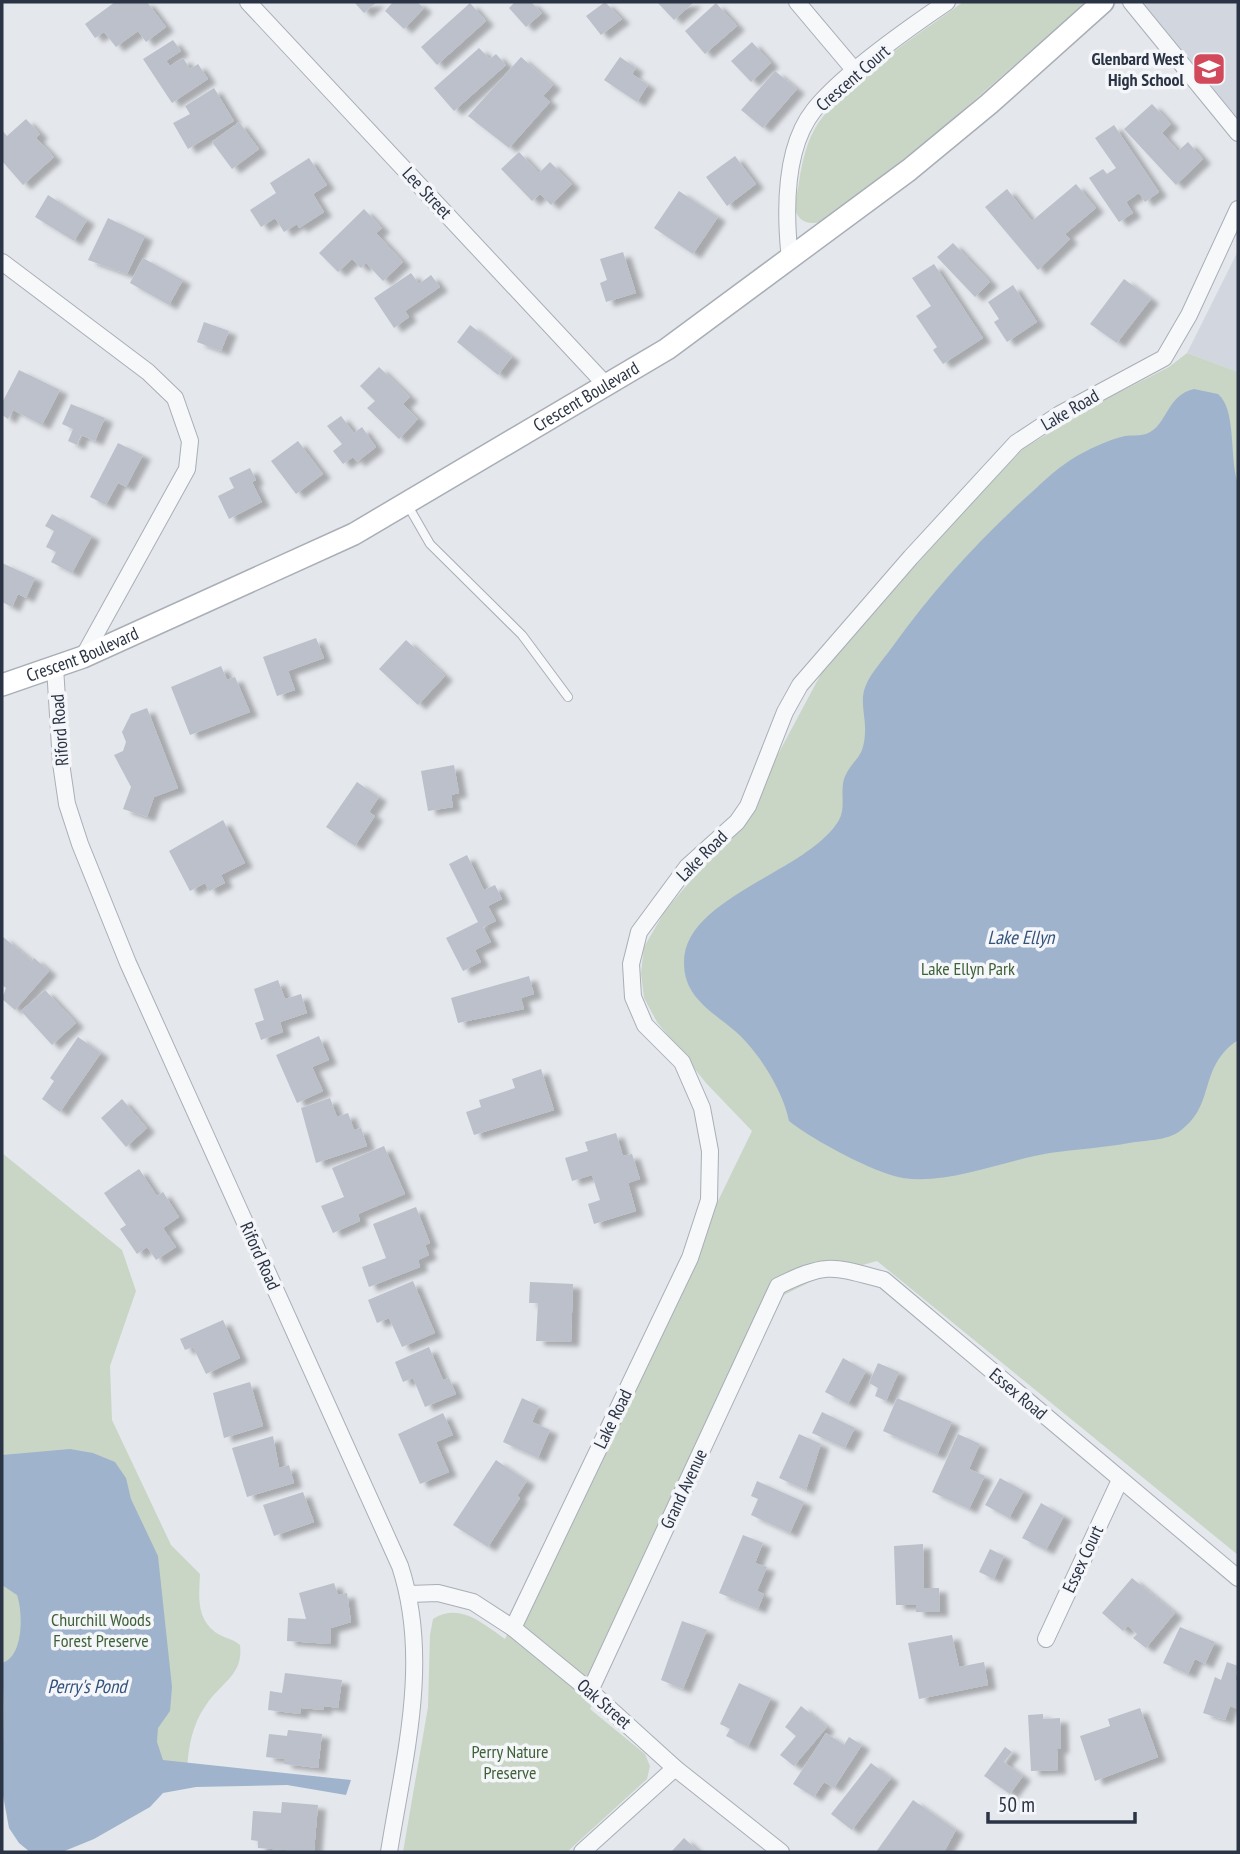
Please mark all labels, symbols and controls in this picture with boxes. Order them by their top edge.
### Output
street label: Crescent Court [811,39,894,116]
place label: Glenbard West High School [1091,47,1185,91]
school or university icon: Glenbard West High School [1190,50,1228,88]
street label: Lee Street [398,162,457,223]
street label: Crescent Boulevard [529,356,643,437]
street label: Lake Road [1037,384,1103,435]
street label: Crescent Boulevard [23,621,142,687]
street label: Riford Road [46,693,73,767]
street label: Lake Road [671,825,732,886]
water label: Lake Ellyn [988,925,1056,949]
park label: Lake Ellyn Park [921,957,1015,980]
street label: Riford Road [235,1218,286,1293]
street label: Essex Road [985,1363,1052,1424]
street label: Lake Road [588,1385,637,1452]
street label: Grand Avenue [655,1445,712,1532]
street label: Essex Court [1057,1522,1108,1596]
park label: Churchill Woods Forest Preserve [51,1608,151,1652]
water label: Perry's Pond [47,1674,129,1698]
street label: Oak Street [572,1674,636,1734]
park label: Perry Nature Preserve [472,1740,548,1784]
scale bar [988,1780,1135,1824]
text: 50 m [998,1791,1035,1818]

